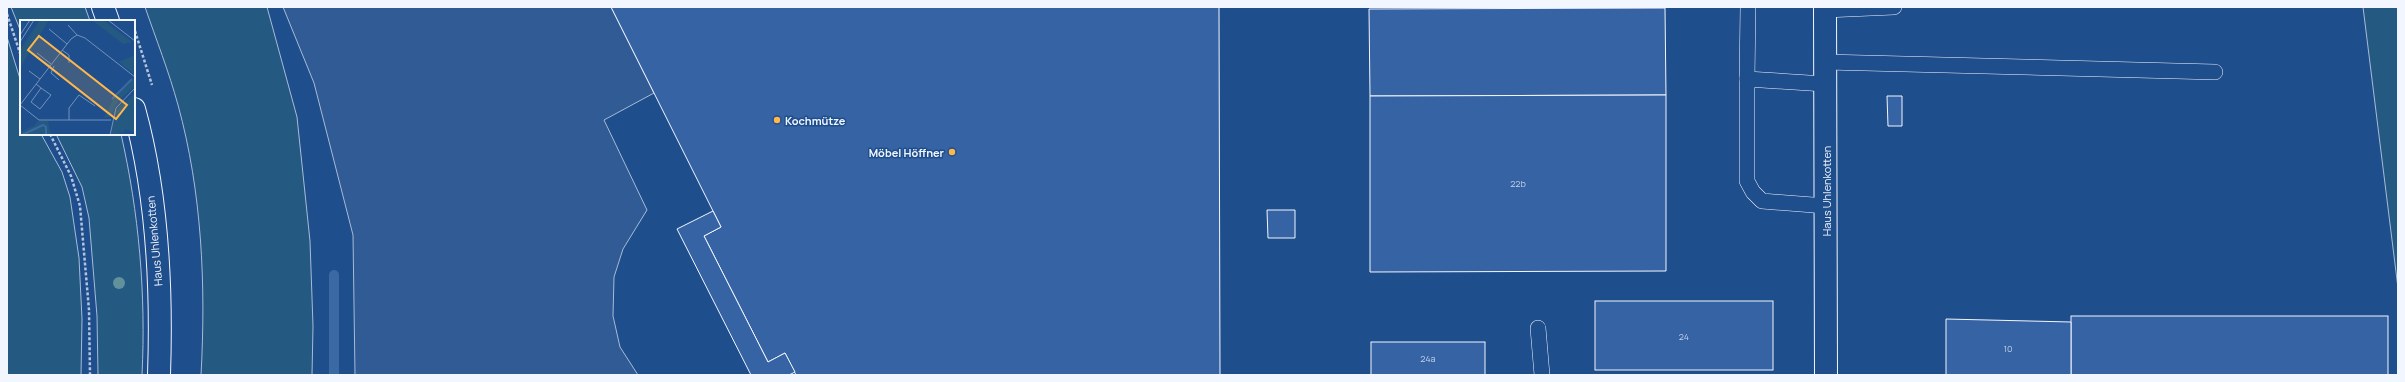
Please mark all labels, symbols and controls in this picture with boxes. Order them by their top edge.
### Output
inset map [20,20,135,135]
place label: Kochmütze [785,113,846,128]
marker: Kochmütze [772,115,782,125]
place label: Möbel Höffner [869,145,945,160]
street label: Haus Uhlenkotten [1819,146,1834,236]
marker: Möbel Höffner [947,147,957,157]
house number: 22b [1510,177,1526,190]
street label: Haus Uhlenkotten [143,195,165,287]
house number: 24 [1679,330,1689,343]
house number: 10 [2004,342,2013,355]
house number: 24a [1420,352,1436,365]

